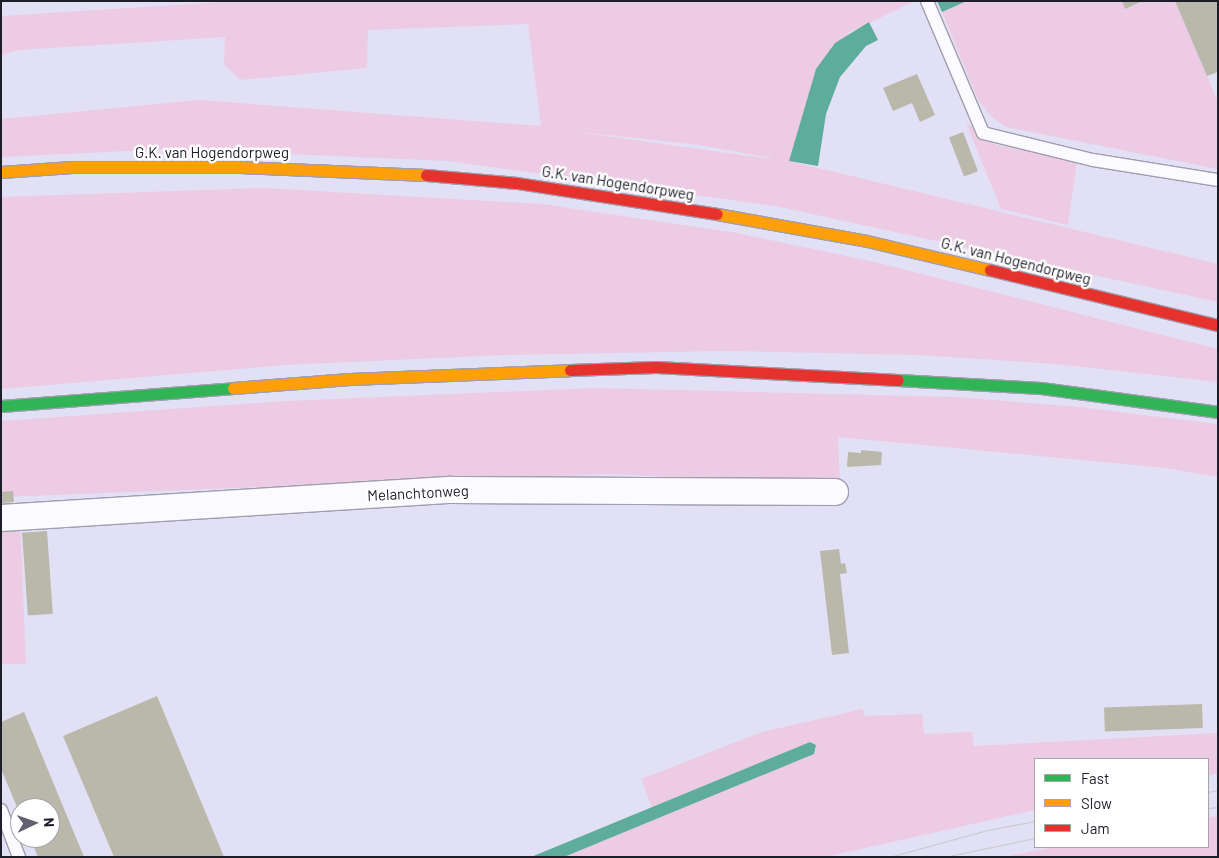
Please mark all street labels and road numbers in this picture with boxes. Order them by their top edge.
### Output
street label: G.K. van Hogendorpweg [135,144,289,162]
street label: G.K. van Hogendorpweg [541,162,695,204]
street label: G.K. van Hogendorpweg [939,234,1093,288]
street label: Melanchtonweg [367,481,469,505]

